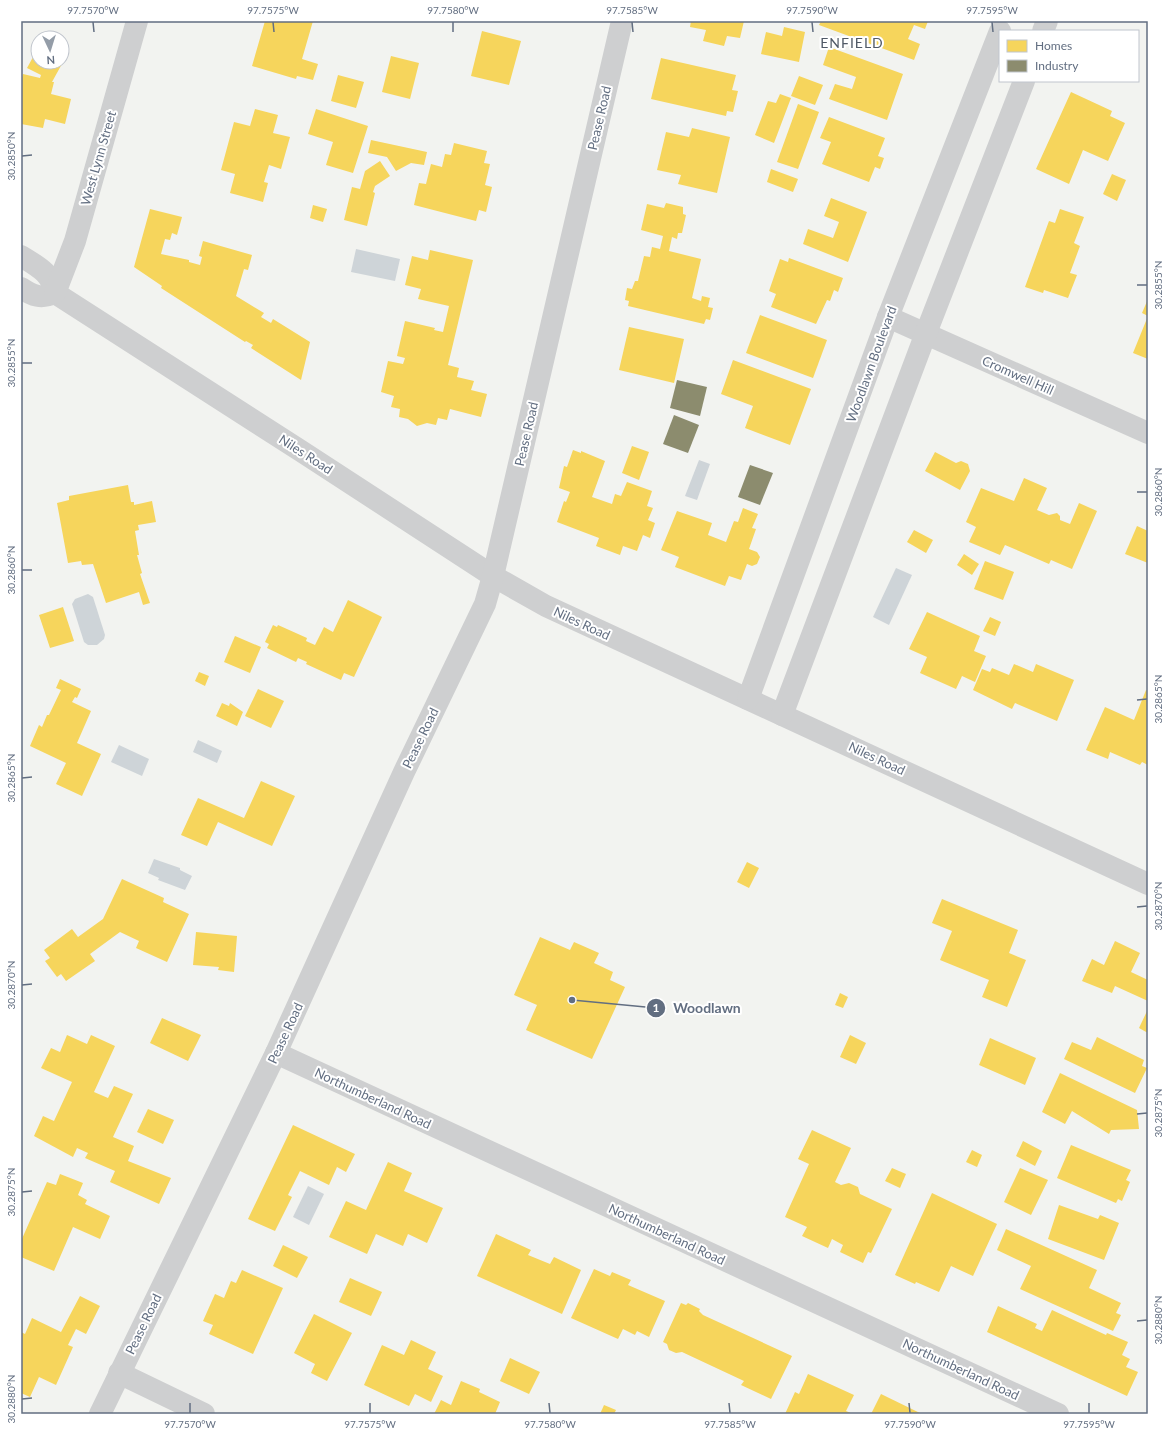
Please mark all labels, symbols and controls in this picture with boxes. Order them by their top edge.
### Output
text: 97.7570°W [67,4,119,16]
text: 97.7575°W [247,4,299,16]
text: 97.7580°W [427,4,479,16]
text: 97.7585°W [606,4,658,16]
text: 97.7590°W [786,4,838,16]
text: 97.7595°W [966,4,1018,16]
north arrow [30,30,70,70]
legend [999,30,1139,82]
district label: ENFIELD [820,34,884,51]
text: Homes [1035,38,1072,53]
text: N [46,54,55,67]
text: Industry [1035,58,1079,73]
street label: Pease Road [584,84,614,152]
street label: West Lynn Street [77,109,119,207]
text: 30.2850°N [5,132,17,180]
text: 30.2855°N [1152,261,1164,309]
street label: Woodlawn Boulevard [843,304,899,424]
text: 30.2855°N [5,339,17,387]
street label: Cromwell Hill [980,352,1056,398]
street label: Pease Road [511,400,541,468]
street label: Niles Road [276,431,336,477]
text: 30.2860°N [1152,468,1164,516]
text: 30.2860°N [5,546,17,594]
street label: Niles Road [551,603,613,643]
text: 30.2865°N [1152,675,1164,723]
street label: Pease Road [398,705,442,771]
street label: Niles Road [846,738,908,778]
text: 30.2865°N [5,754,17,802]
text: 30.2870°N [1152,882,1164,930]
text: 30.2870°N [5,961,17,1009]
callout: Woodlawn [646,995,749,1021]
text: Woodlawn [673,999,741,1016]
street label: Pease Road [264,1000,306,1066]
text: 1 [653,1000,660,1015]
street label: Northumberland Road [312,1064,434,1132]
text: 30.2875°N [1152,1089,1164,1137]
text: 30.2875°N [5,1168,17,1216]
street label: Northumberland Road [606,1200,728,1268]
street label: Pease Road [121,1291,165,1357]
text: 30.2880°N [1152,1296,1164,1344]
street label: Northumberland Road [900,1335,1022,1403]
text: 30.2880°N [5,1375,17,1423]
text: 97.7570°W [164,1418,216,1430]
text: 97.7575°W [344,1418,396,1430]
text: 97.7580°W [524,1418,576,1430]
text: 97.7585°W [704,1418,756,1430]
text: 97.7590°W [884,1418,936,1430]
text: 97.7595°W [1063,1418,1115,1430]

